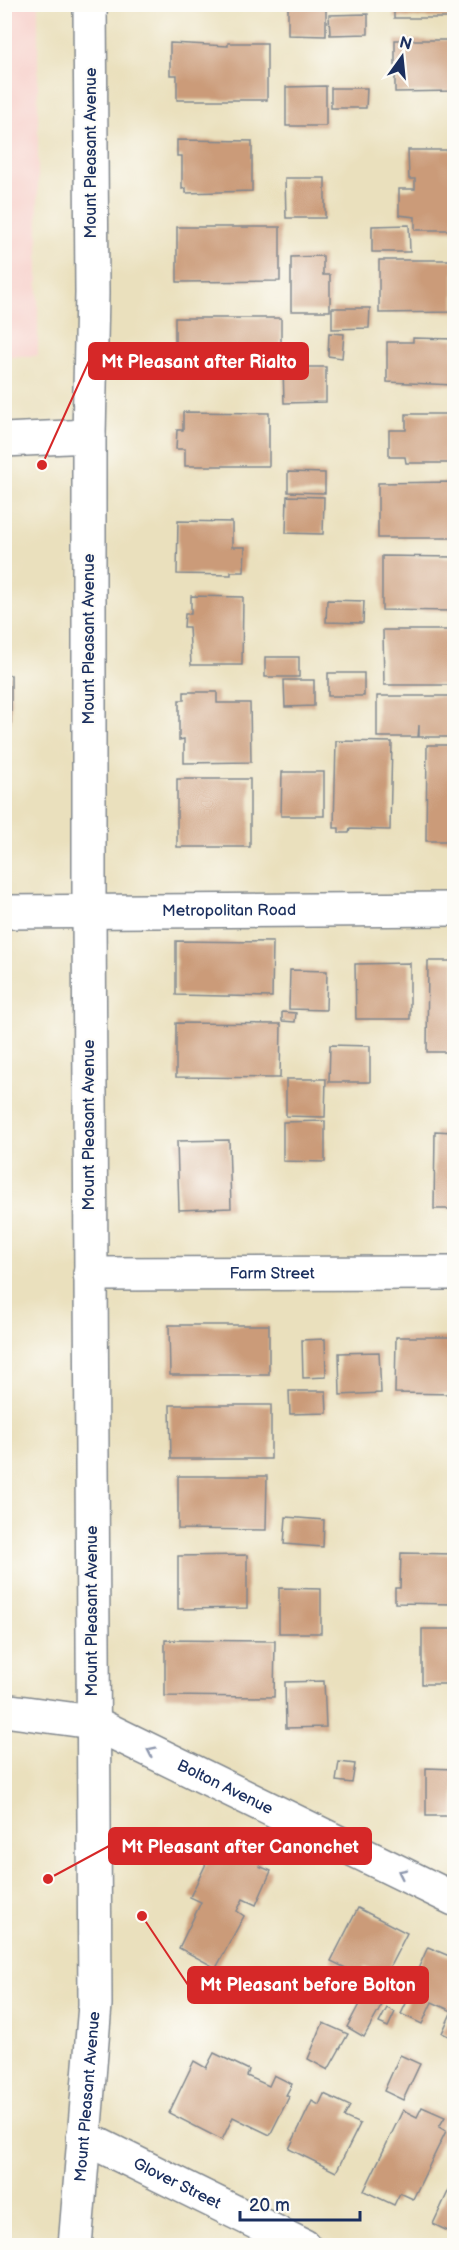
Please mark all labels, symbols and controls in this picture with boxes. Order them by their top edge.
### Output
north arrow [372,27,432,87]
text: N [397,33,414,55]
street label: Mount Pleasant Avenue [82,67,101,238]
callout: Mt Pleasant after Rialto [89,343,308,379]
text: Mt Pleasant after Rialto [101,352,297,373]
street label: Mount Pleasant Avenue [80,553,99,724]
street label: Metropolitan Road [162,901,296,920]
street label: Mount Pleasant Avenue [80,1039,99,1210]
street label: Farm Street [229,1264,315,1283]
street label: Mount Pleasant Avenue [83,1525,102,1696]
one-way arrow [147,1747,158,1759]
street label: Bolton Avenue [174,1756,277,1819]
callout: Mt Pleasant after Canonchet [109,1828,371,1864]
text: Mt Pleasant after Canonchet [121,1837,359,1858]
one-way arrow [397,1869,408,1881]
callout: Mt Pleasant before Bolton [188,1967,428,2003]
text: Mt Pleasant before Bolton [200,1975,416,1996]
street label: Mount Pleasant Avenue [71,2010,104,2183]
street label: Glover Street [130,2154,224,2213]
scale bar [240,2184,360,2222]
text: 20 m [249,2195,290,2216]

